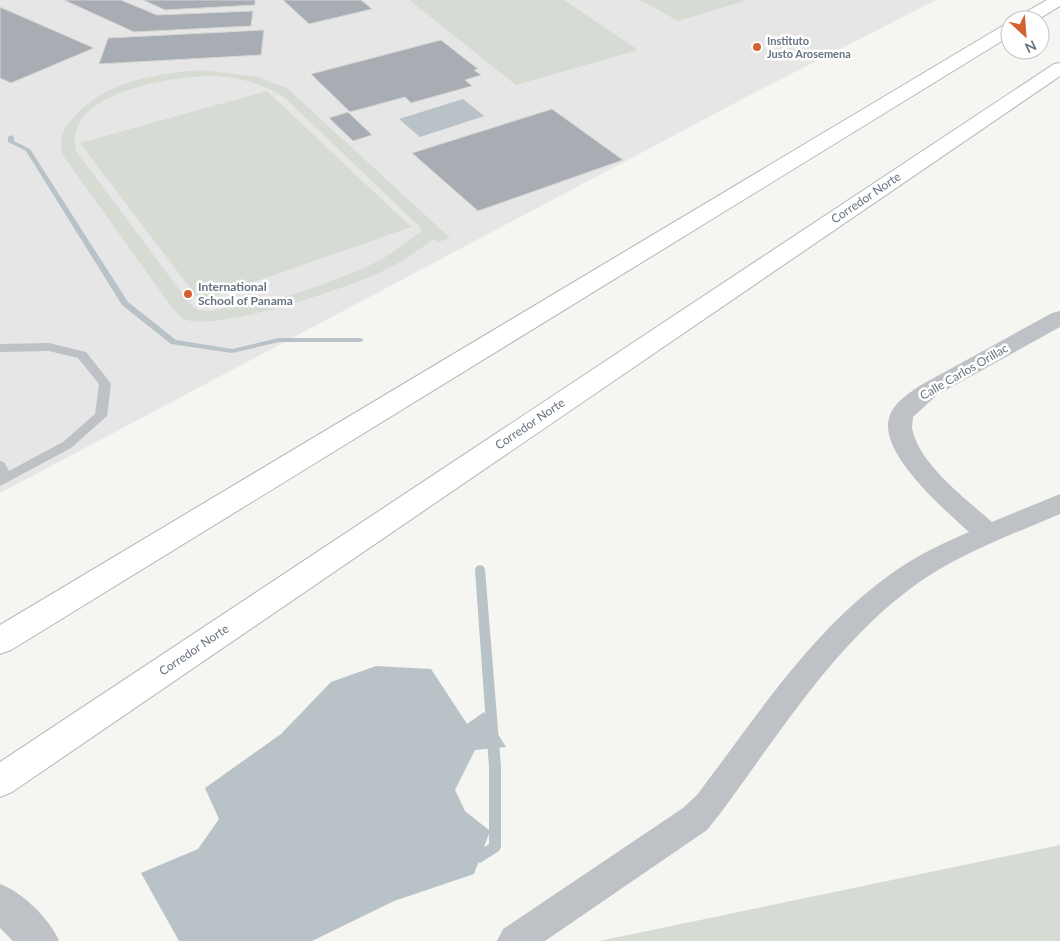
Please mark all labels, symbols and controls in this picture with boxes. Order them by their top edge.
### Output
north arrow [1000,10,1050,60]
place label: Instituto Justo Arosemena [767,34,851,60]
text: N [1022,37,1039,57]
marker: Instituto Justo Arosemena [751,41,763,53]
street label: Corredor Norte [828,169,903,226]
place label: International School of Panama [198,279,293,308]
marker: International School of Panama [182,288,194,300]
street label: Calle Carlos Orillac [917,340,1011,403]
street label: Corredor Norte [492,395,567,452]
street label: Corredor Norte [156,621,231,678]

